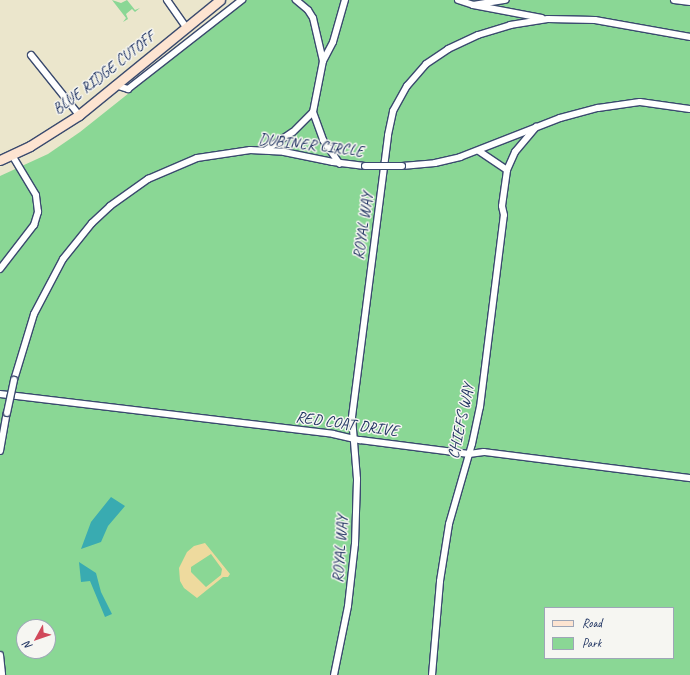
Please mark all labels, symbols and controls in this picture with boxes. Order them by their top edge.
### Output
street label: BLUE RIDGE CUTOFF [49,27,159,119]
street label: DUBINER CIRCLE [257,129,365,161]
street label: ROYAL WAY [349,191,377,261]
street label: CHIEFS WAY [444,381,478,461]
street label: RED COAT DRIVE [294,407,400,441]
street label: ROYAL WAY [328,515,352,583]
legend [544,607,674,659]
text: Road [582,615,602,631]
north arrow [16,619,56,659]
text: Park [582,635,601,651]
text: N [20,639,35,653]

